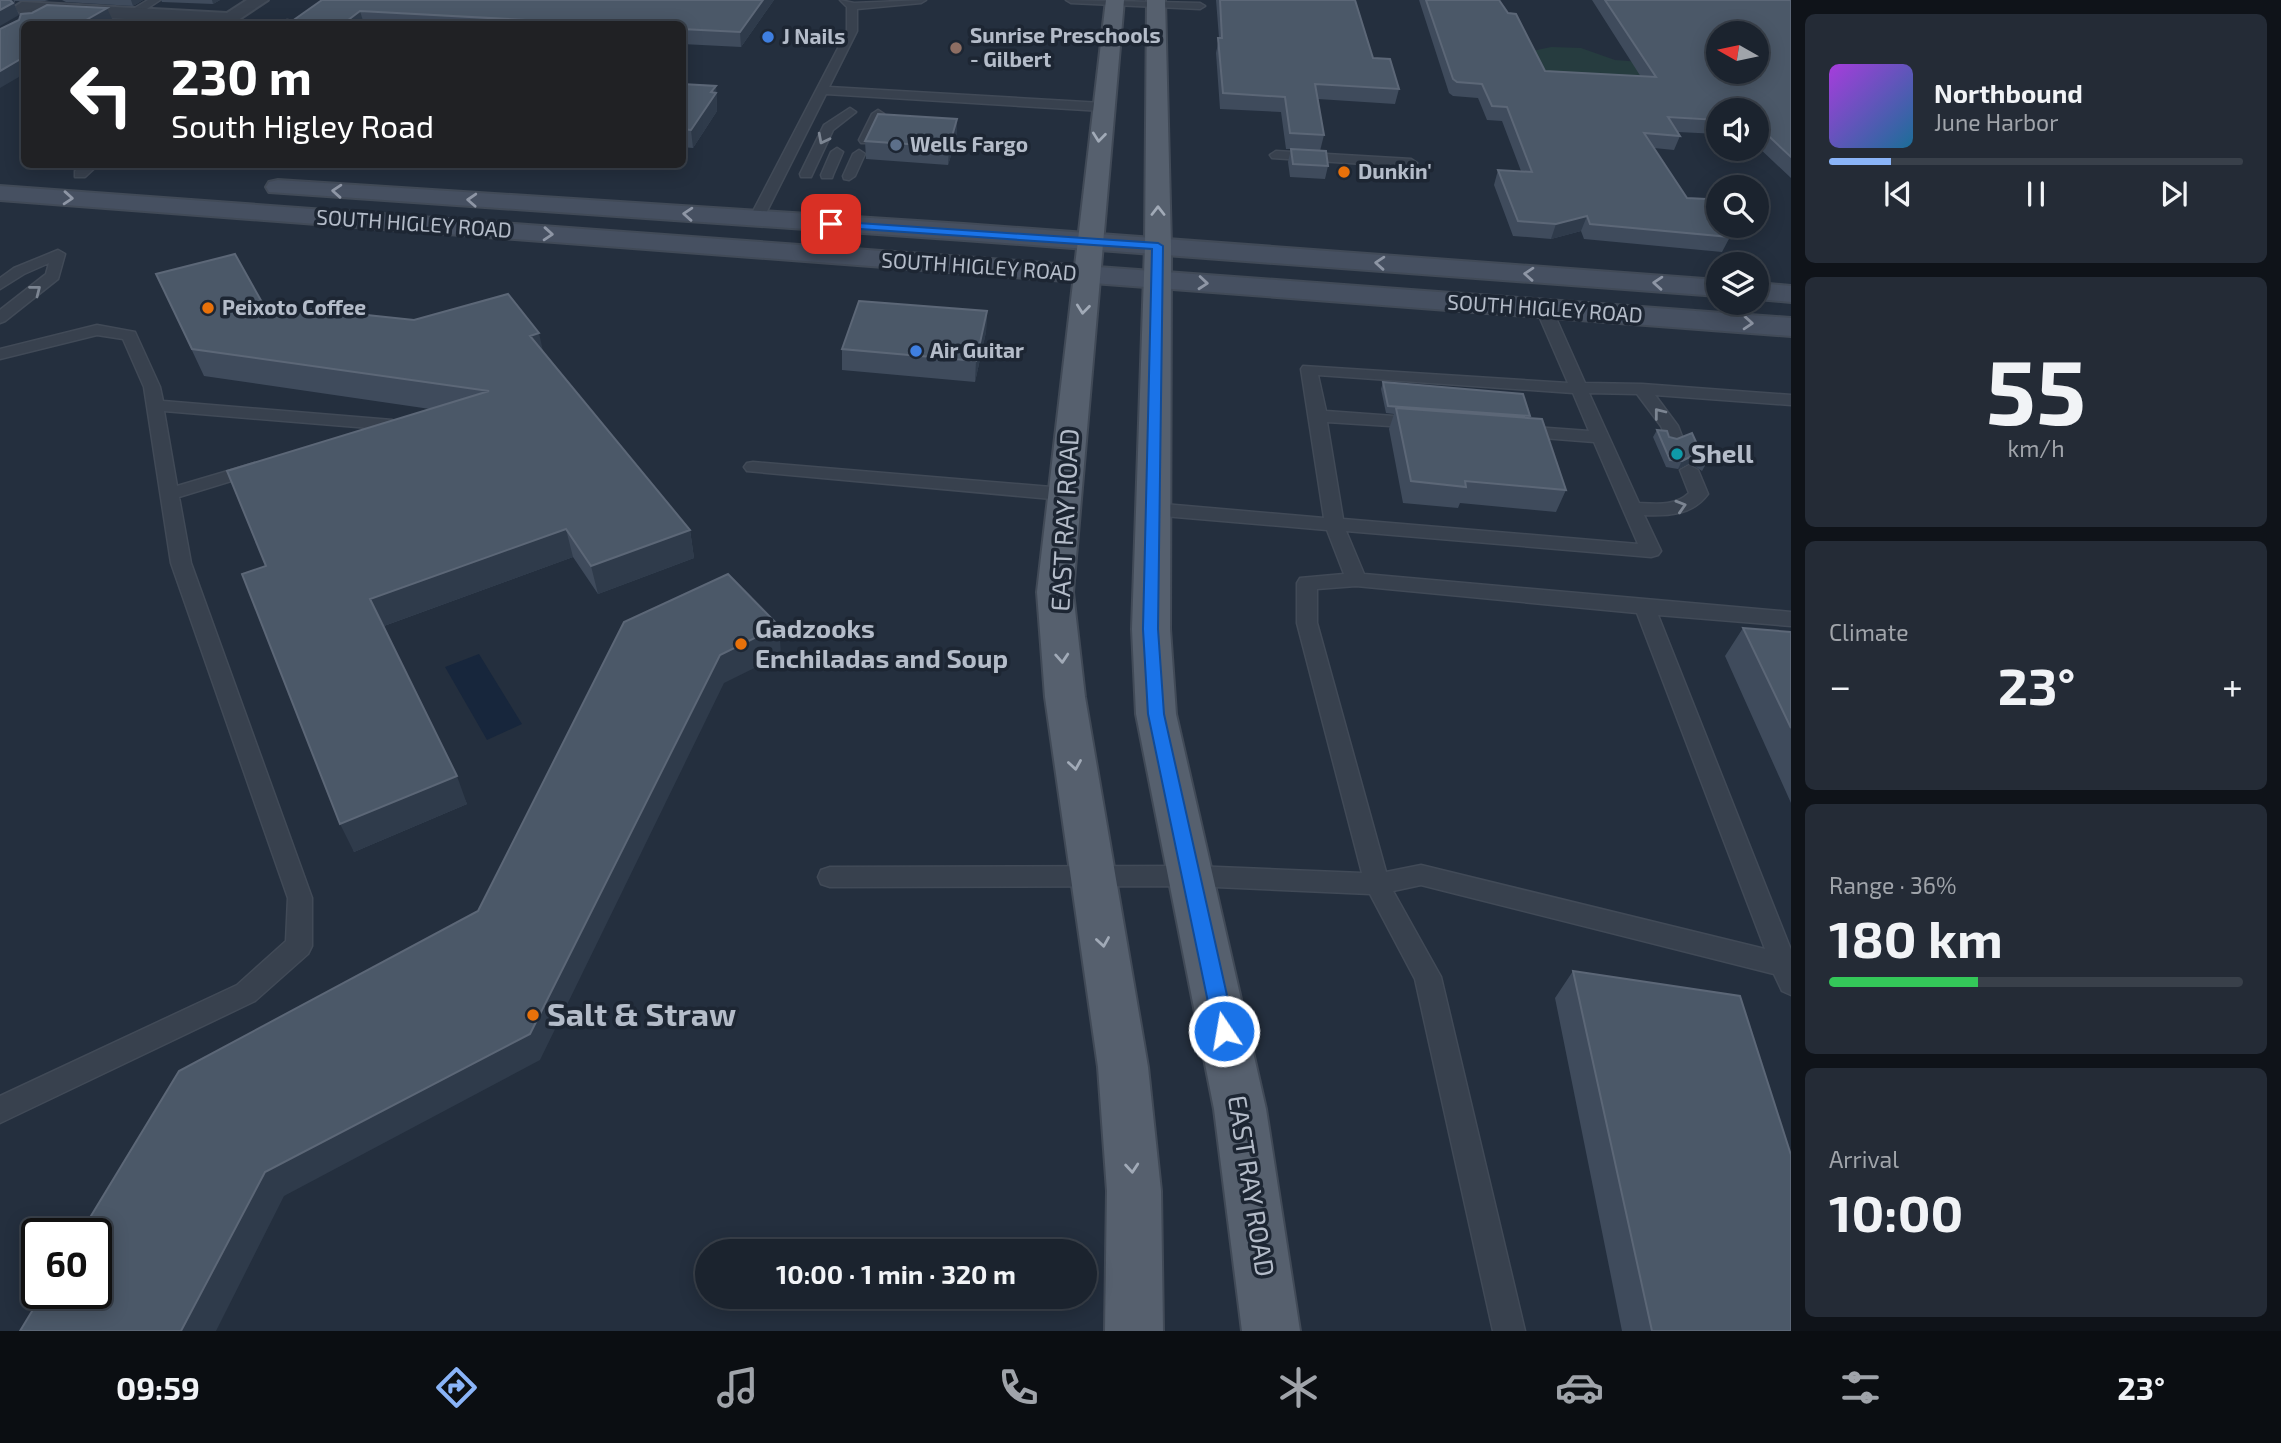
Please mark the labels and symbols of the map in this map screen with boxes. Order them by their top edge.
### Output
north arrow [1706,21,1769,84]
place label: Sunrise Preschools - Gilbert [970,22,1161,71]
place label: J Nails [782,23,845,48]
marker: J Nails [760,29,776,45]
marker: Sunrise Preschools - Gilbert [948,40,964,56]
place label: Wells Fargo [910,131,1028,156]
one-way arrow [1092,131,1107,143]
one-way arrow [818,132,832,144]
marker: Wells Fargo [888,137,904,153]
place label: Dunkin' [1358,158,1432,183]
marker: Dunkin' [1336,164,1352,180]
one-way arrow [332,184,343,199]
one-way arrow [63,190,74,205]
one-way arrow [466,192,477,207]
pin [801,194,861,254]
street label: SOUTH HIGLEY ROAD [315,203,513,242]
one-way arrow [1150,205,1166,216]
one-way arrow [682,207,693,222]
one-way arrow [543,226,554,241]
street label: SOUTH HIGLEY ROAD [880,246,1078,285]
one-way arrow [1375,255,1386,270]
one-way arrow [1524,266,1535,281]
one-way arrow [1198,275,1209,290]
one-way arrow [1652,276,1663,291]
one-way arrow [28,286,40,299]
street label: SOUTH HIGLEY ROAD [1446,288,1644,327]
place label: Peixoto Coffee [222,294,366,319]
marker: Peixoto Coffee [200,300,216,316]
one-way arrow [1075,304,1090,315]
one-way arrow [1743,315,1754,330]
place label: Air Guitar [930,337,1024,362]
marker: Air Guitar [908,343,924,359]
one-way arrow [1655,409,1668,421]
street label: EAST RAY ROAD [1043,428,1084,612]
place label: Shell [1691,437,1754,468]
marker: Shell [1669,446,1685,462]
one-way arrow [1674,499,1686,514]
place label: Gadzooks Enchiladas and Soup [755,612,1008,673]
marker: Gadzooks Enchiladas and Soup [733,636,749,652]
one-way arrow [1054,652,1069,663]
one-way arrow [1067,759,1082,771]
one-way arrow [1095,936,1110,948]
place label: Salt & Straw [547,994,736,1032]
position arrow [1187,994,1261,1068]
marker: Salt & Straw [525,1007,541,1023]
street label: EAST RAY ROAD [1223,1093,1282,1279]
one-way arrow [1124,1163,1139,1174]
speed limit sign: 60 [21,1218,112,1309]

